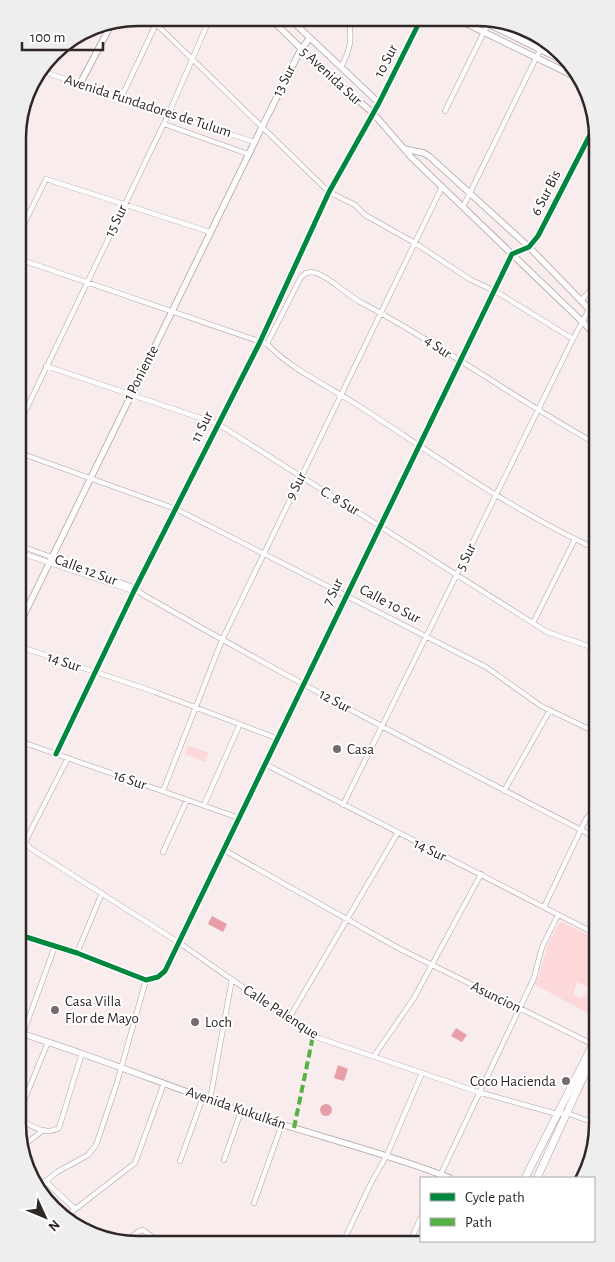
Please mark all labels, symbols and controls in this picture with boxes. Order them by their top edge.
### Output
scale bar [22,20,104,52]
text: 100 m [30,30,65,45]
street label: 10 Sur [371,42,401,80]
street label: 5 Avenida Sur [297,44,365,108]
street label: 13 Sur [270,63,298,99]
street label: Avenida Fundadores de Tulum [63,72,233,140]
street label: 6 Sur Bis [528,168,564,218]
street label: 15 Sur [102,203,130,239]
street label: 4 Sur [422,333,454,361]
street label: 1 Poniente [121,343,161,403]
street label: 11 Sur [188,409,216,445]
street label: 9 Sur [283,470,309,502]
street label: C. 8 Sur [318,484,362,519]
street label: 5 Sur [453,541,479,573]
street label: Calle 12 Sur [53,552,119,588]
street label: 7 Sur [320,576,346,608]
street label: Calle 10 Sur [357,582,423,626]
street label: 14 Sur [45,649,83,675]
street label: 12 Sur [317,686,354,716]
place label: Casa [347,742,374,757]
marker: Casa [331,743,343,755]
street label: 16 Sur [111,767,149,793]
street label: 14 Sur [411,836,449,864]
street label: Asuncion [469,978,523,1016]
street label: Calle Palenque [241,982,321,1042]
place label: Casa Villa Flor de Mayo [65,994,139,1026]
marker: Casa Villa Flor de Mayo [49,1004,61,1016]
place label: Loch [205,1015,232,1030]
marker: Loch [189,1016,201,1028]
place label: Coco Hacienda [470,1074,556,1089]
marker: Coco Hacienda [560,1075,572,1087]
street label: Avenida Kukulkán [184,1084,288,1132]
legend [420,1177,595,1242]
text: Cycle path [465,1190,525,1205]
north arrow [20,1192,70,1242]
text: Path [465,1215,492,1230]
text: N [45,1217,62,1234]

